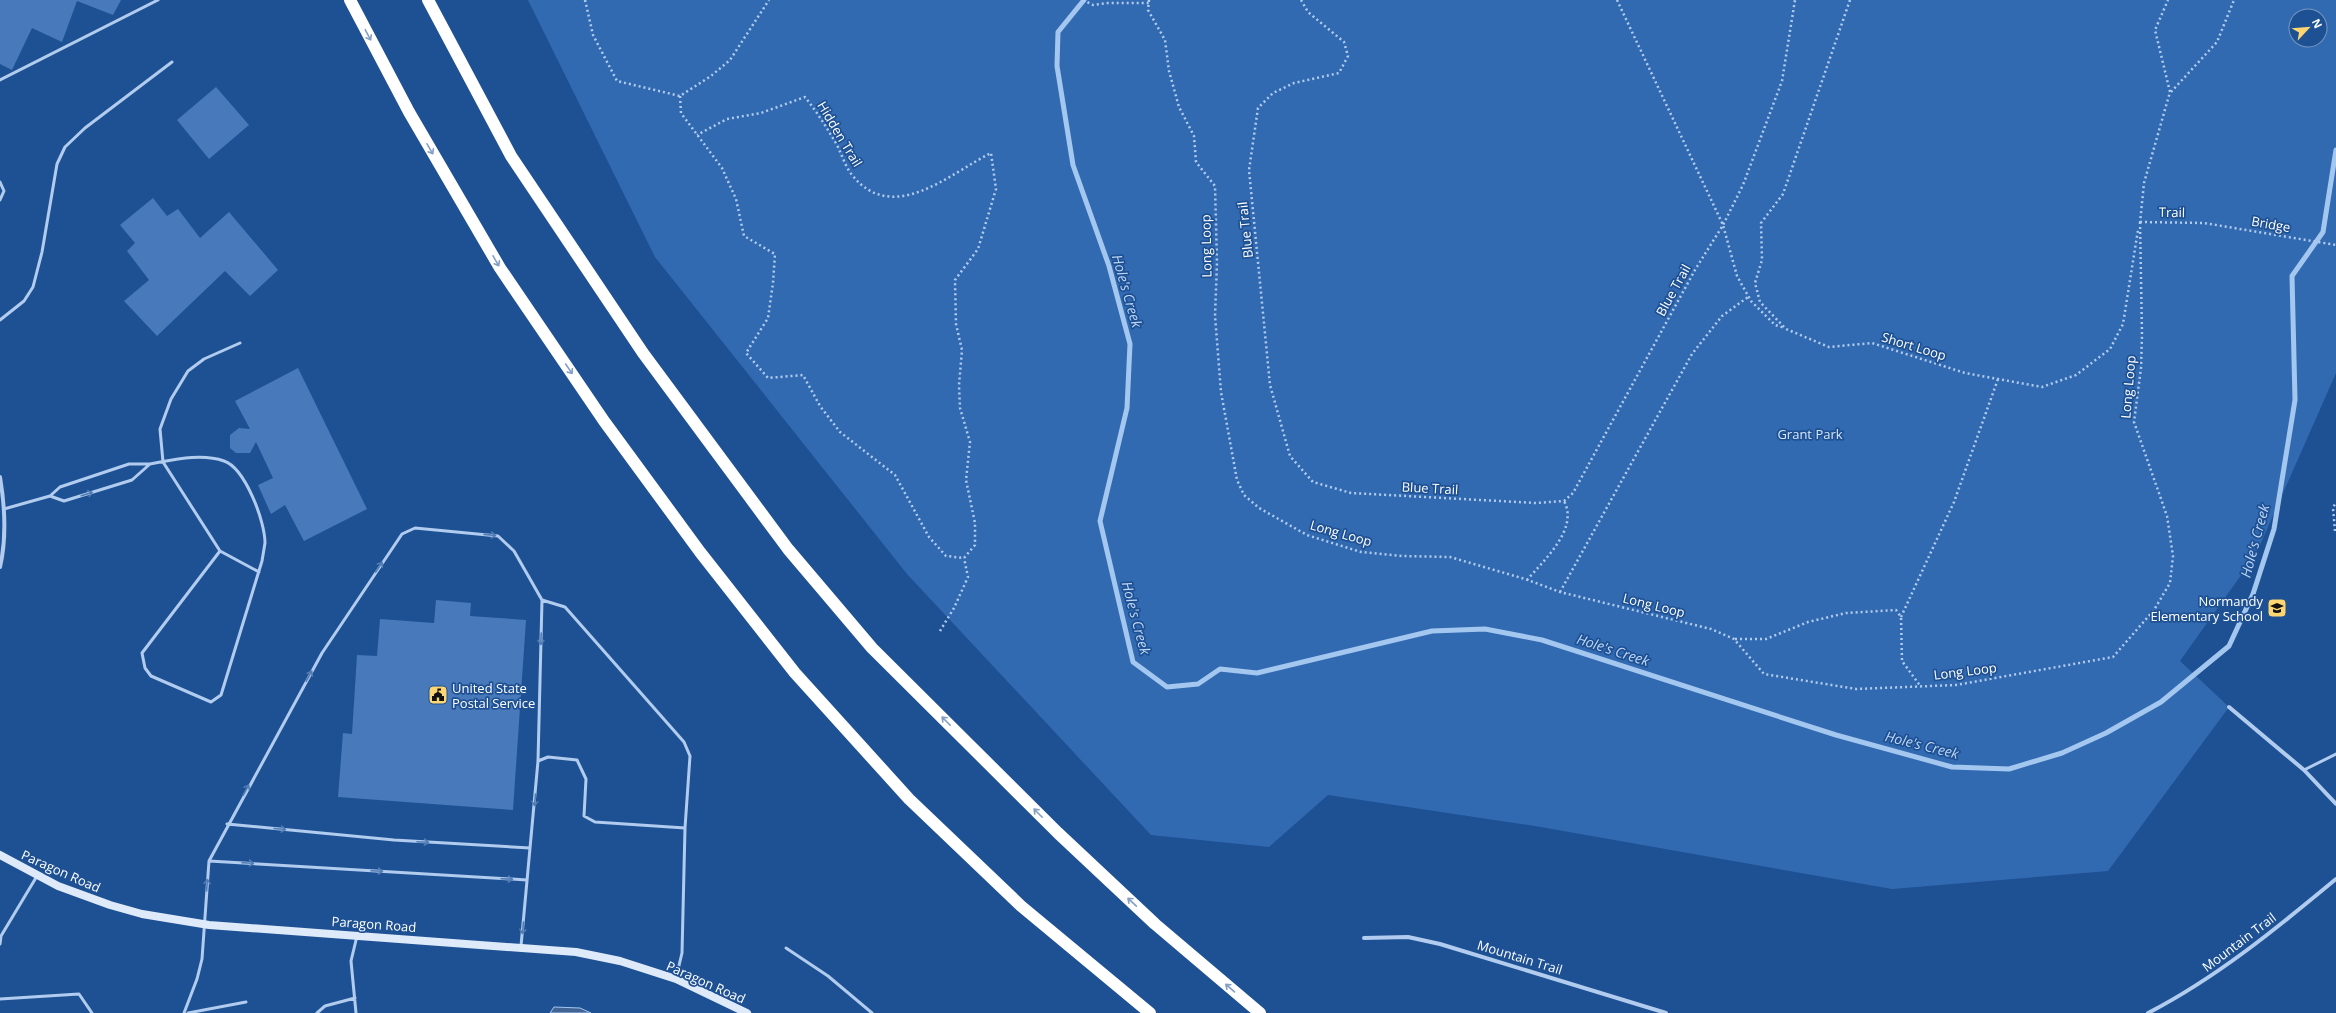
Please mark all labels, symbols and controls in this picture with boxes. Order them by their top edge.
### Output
north arrow [2288,8,2328,48]
text: N [2309,16,2326,31]
one-way arrow [365,28,372,40]
street label: Hidden Trail [813,98,867,170]
one-way arrow [427,143,435,155]
street label: Blue Trail [1233,201,1257,259]
street label: Trail [2159,203,2185,221]
street label: Bridge [2250,212,2292,236]
street label: Long Loop [1196,214,1216,278]
water label: Hole's Creek [1108,252,1147,331]
one-way arrow [492,255,500,267]
street label: Blue Trail [1651,261,1695,319]
street label: Short Loop [1880,328,1949,364]
street label: Long Loop [2116,355,2140,419]
one-way arrow [565,363,573,374]
park label: Grant Park [1777,425,1843,443]
street label: Blue Trail [1401,478,1459,498]
one-way arrow [81,490,94,497]
water label: Hole's Creek [2236,501,2274,580]
street label: Long Loop [1308,516,1374,550]
one-way arrow [483,532,496,539]
one-way arrow [375,562,383,573]
water label: Hole's Creek [1118,579,1156,658]
street label: Long Loop [1621,589,1687,621]
place label: Normandy Elementary School [2151,592,2263,625]
school or university icon: Normandy Elementary School [2266,597,2288,619]
water label: Hole's Creek [1574,629,1653,671]
one-way arrow [538,632,545,645]
street label: Long Loop [1932,658,1998,684]
one-way arrow [305,671,313,683]
place label: United State Postal Service [452,679,535,712]
public building icon: United State Postal Service [427,684,449,706]
one-way arrow [941,716,951,726]
water label: Hole's Creek [1883,726,1962,763]
one-way arrow [243,784,250,796]
one-way arrow [531,793,538,806]
one-way arrow [1033,808,1043,818]
one-way arrow [273,826,286,833]
one-way arrow [416,838,429,846]
street label: Paragon Road [19,846,103,896]
one-way arrow [241,860,254,867]
one-way arrow [370,867,383,874]
one-way arrow [500,875,513,882]
one-way arrow [204,879,211,892]
one-way arrow [1127,897,1137,907]
street label: Mountain Trail [2198,908,2280,976]
street label: Paragon Road [331,912,417,936]
one-way arrow [519,921,527,934]
street label: Mountain Trail [1475,935,1565,979]
street label: Paragon Road [664,957,748,1007]
one-way arrow [1225,983,1235,992]

